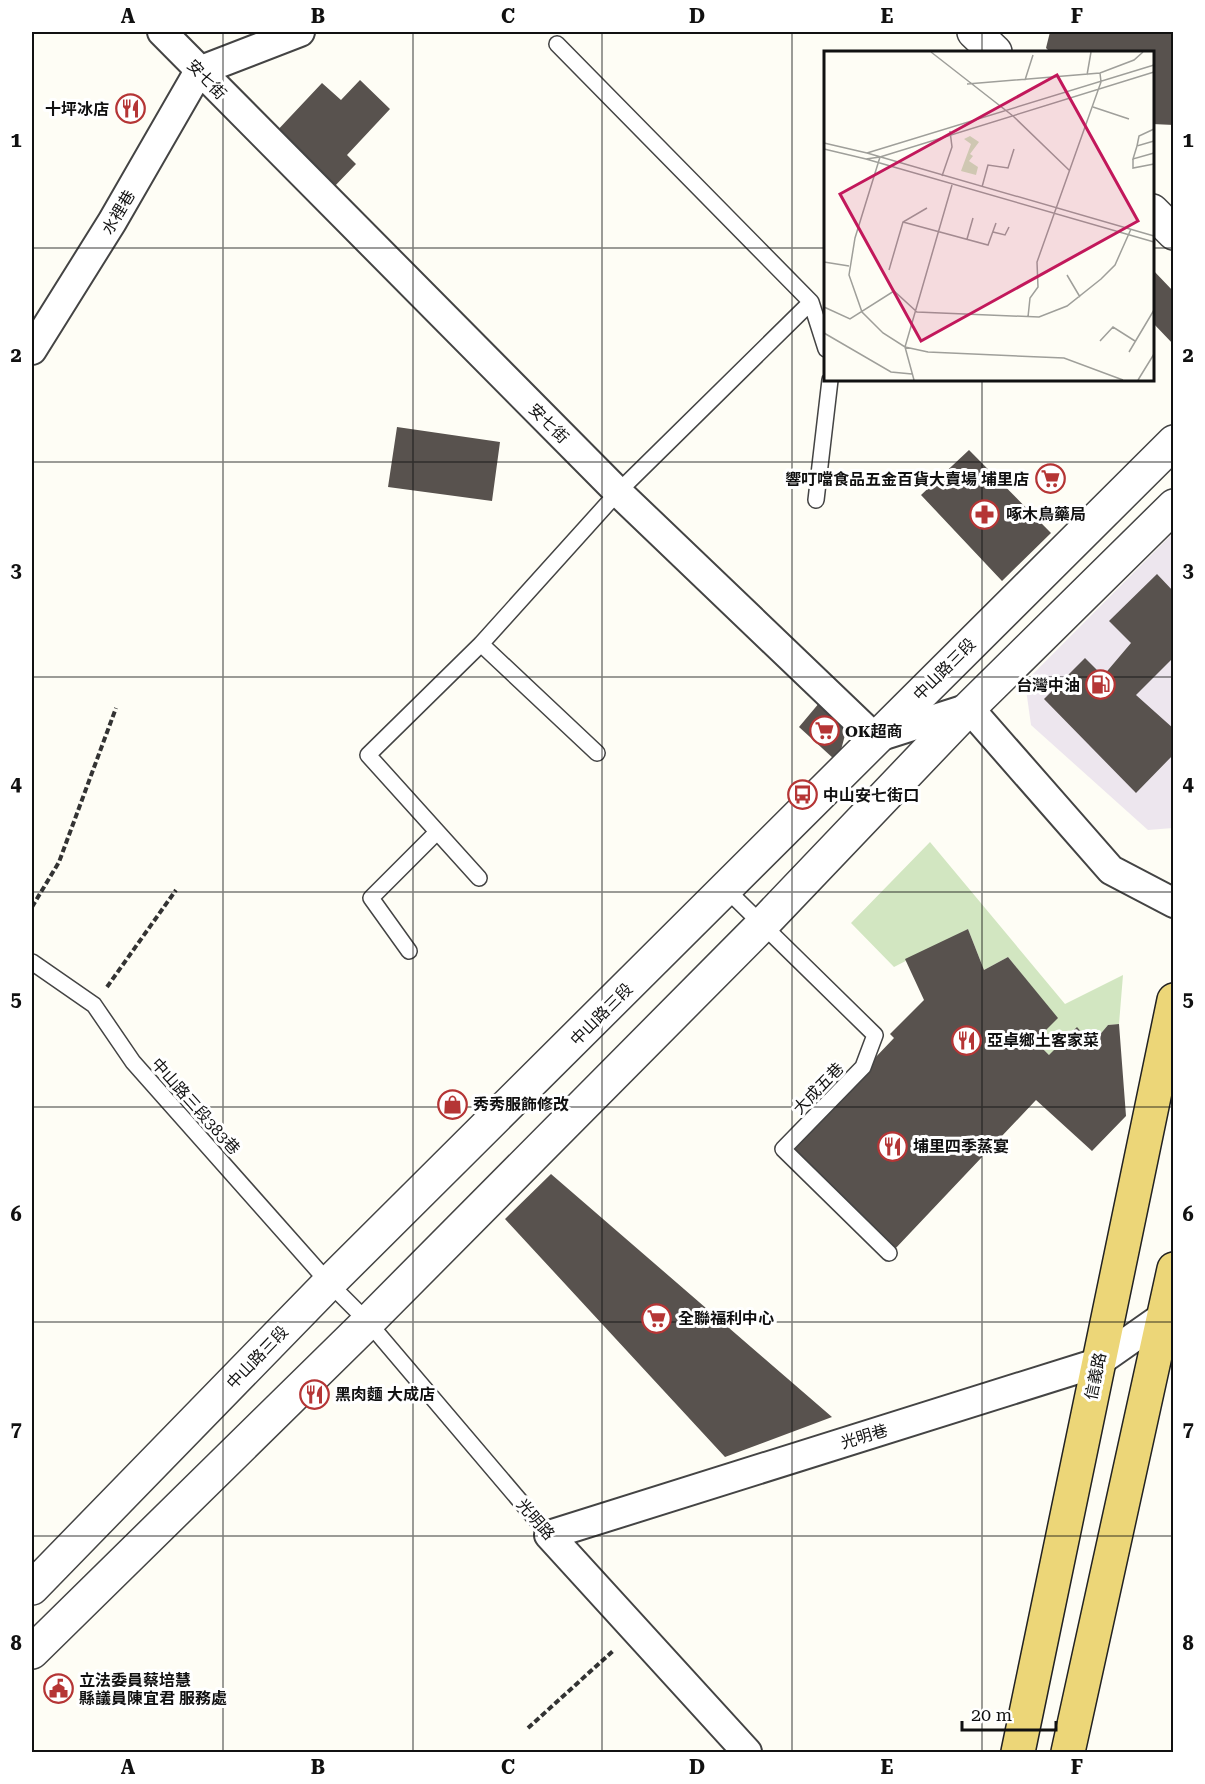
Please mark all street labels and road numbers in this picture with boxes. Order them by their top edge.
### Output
street label: 安七街 [183,55,230,103]
street label: 水裡巷 [98,187,139,238]
street label: 安七街 [525,400,572,447]
street label: 中山路三段 [909,634,979,704]
street label: 中山路三段 [566,979,636,1049]
street label: 中山路三段383巷 [147,1054,244,1158]
street label: 大成五巷 [789,1059,847,1118]
street label: 中山路三段 [223,1322,292,1393]
street label: 信義路 [1081,1351,1110,1402]
street label: 光明巷 [838,1420,890,1453]
street label: 光明路 [513,1495,559,1544]

